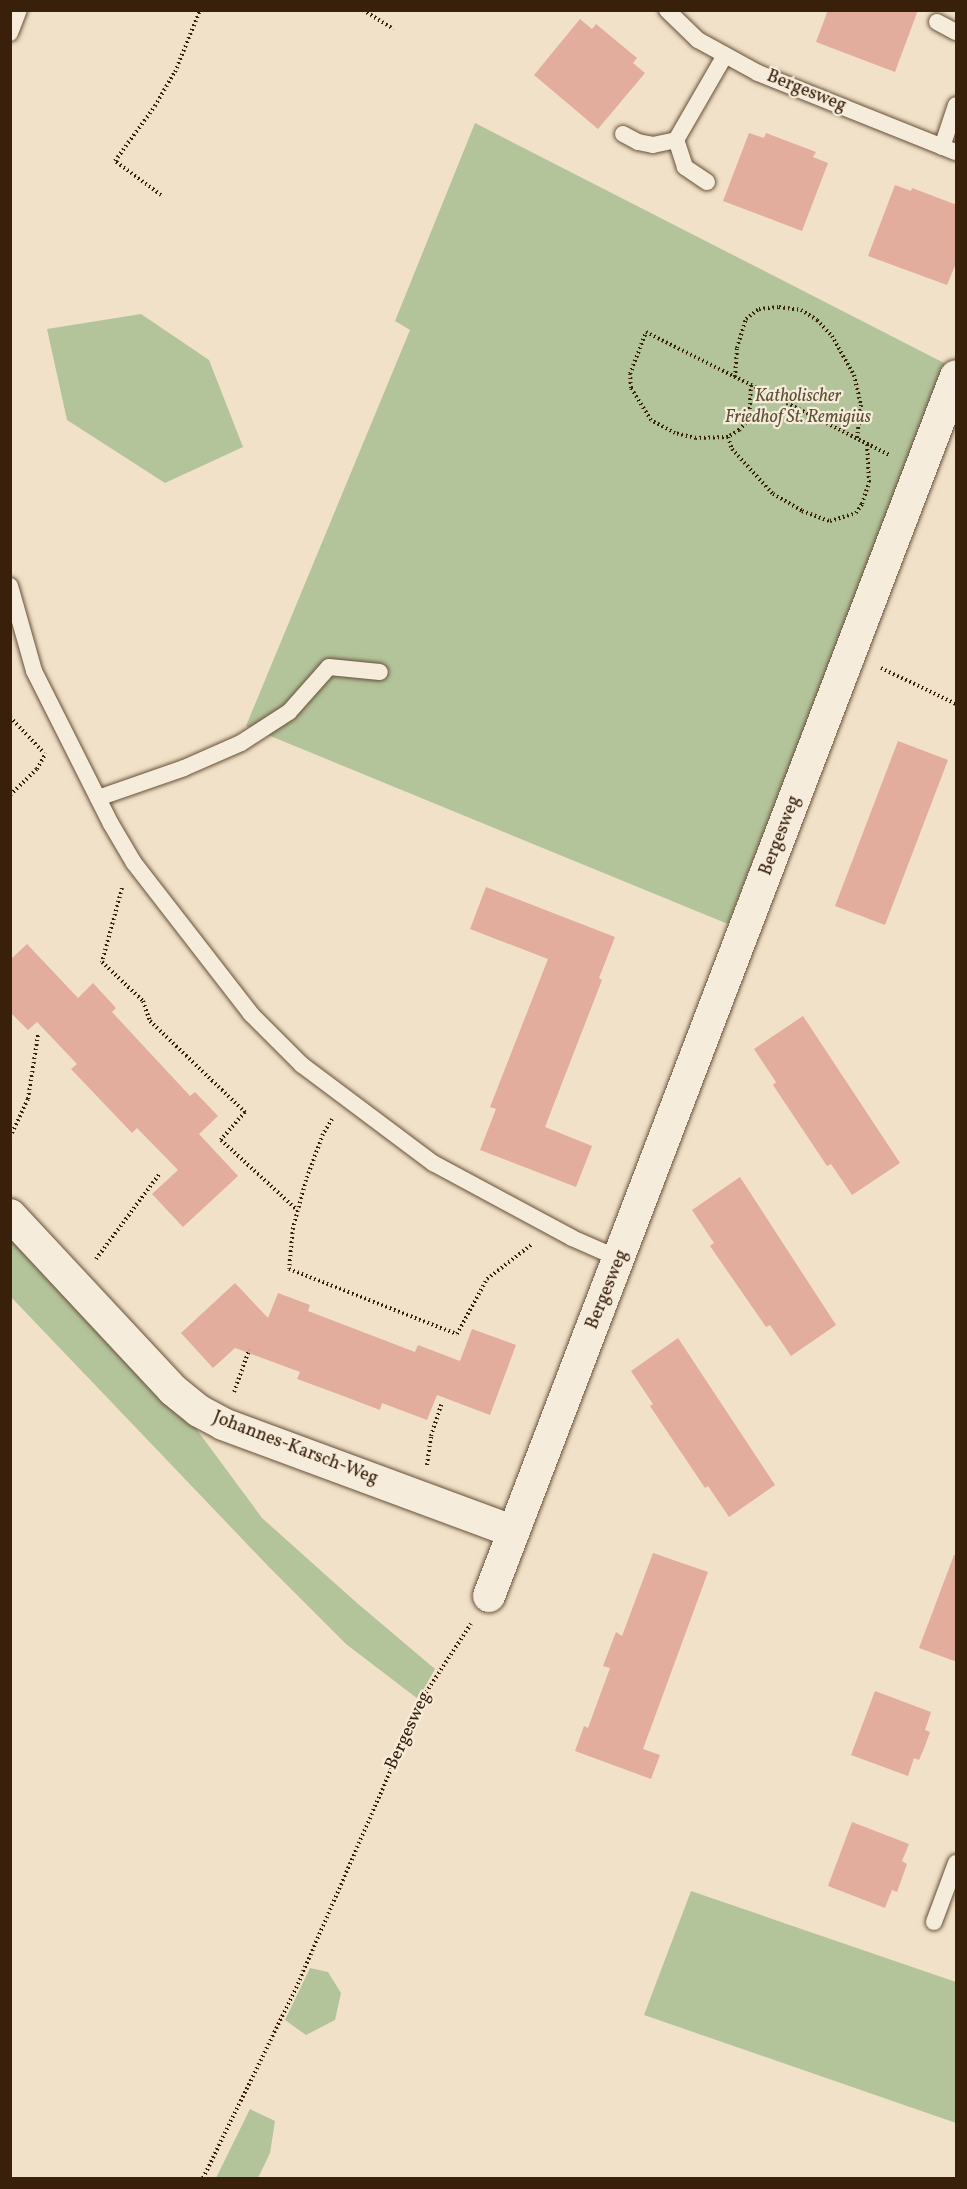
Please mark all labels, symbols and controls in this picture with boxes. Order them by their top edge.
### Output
street label: Bergesweg [763,66,849,118]
park label: Katholischer Friedhof St. Remigius [725,387,871,430]
street label: Bergesweg [756,793,806,879]
street label: Bergesweg [582,1247,634,1333]
street label: Johannes-Karsch-Weg [209,1408,381,1490]
street label: Bergesweg [381,1688,437,1774]

